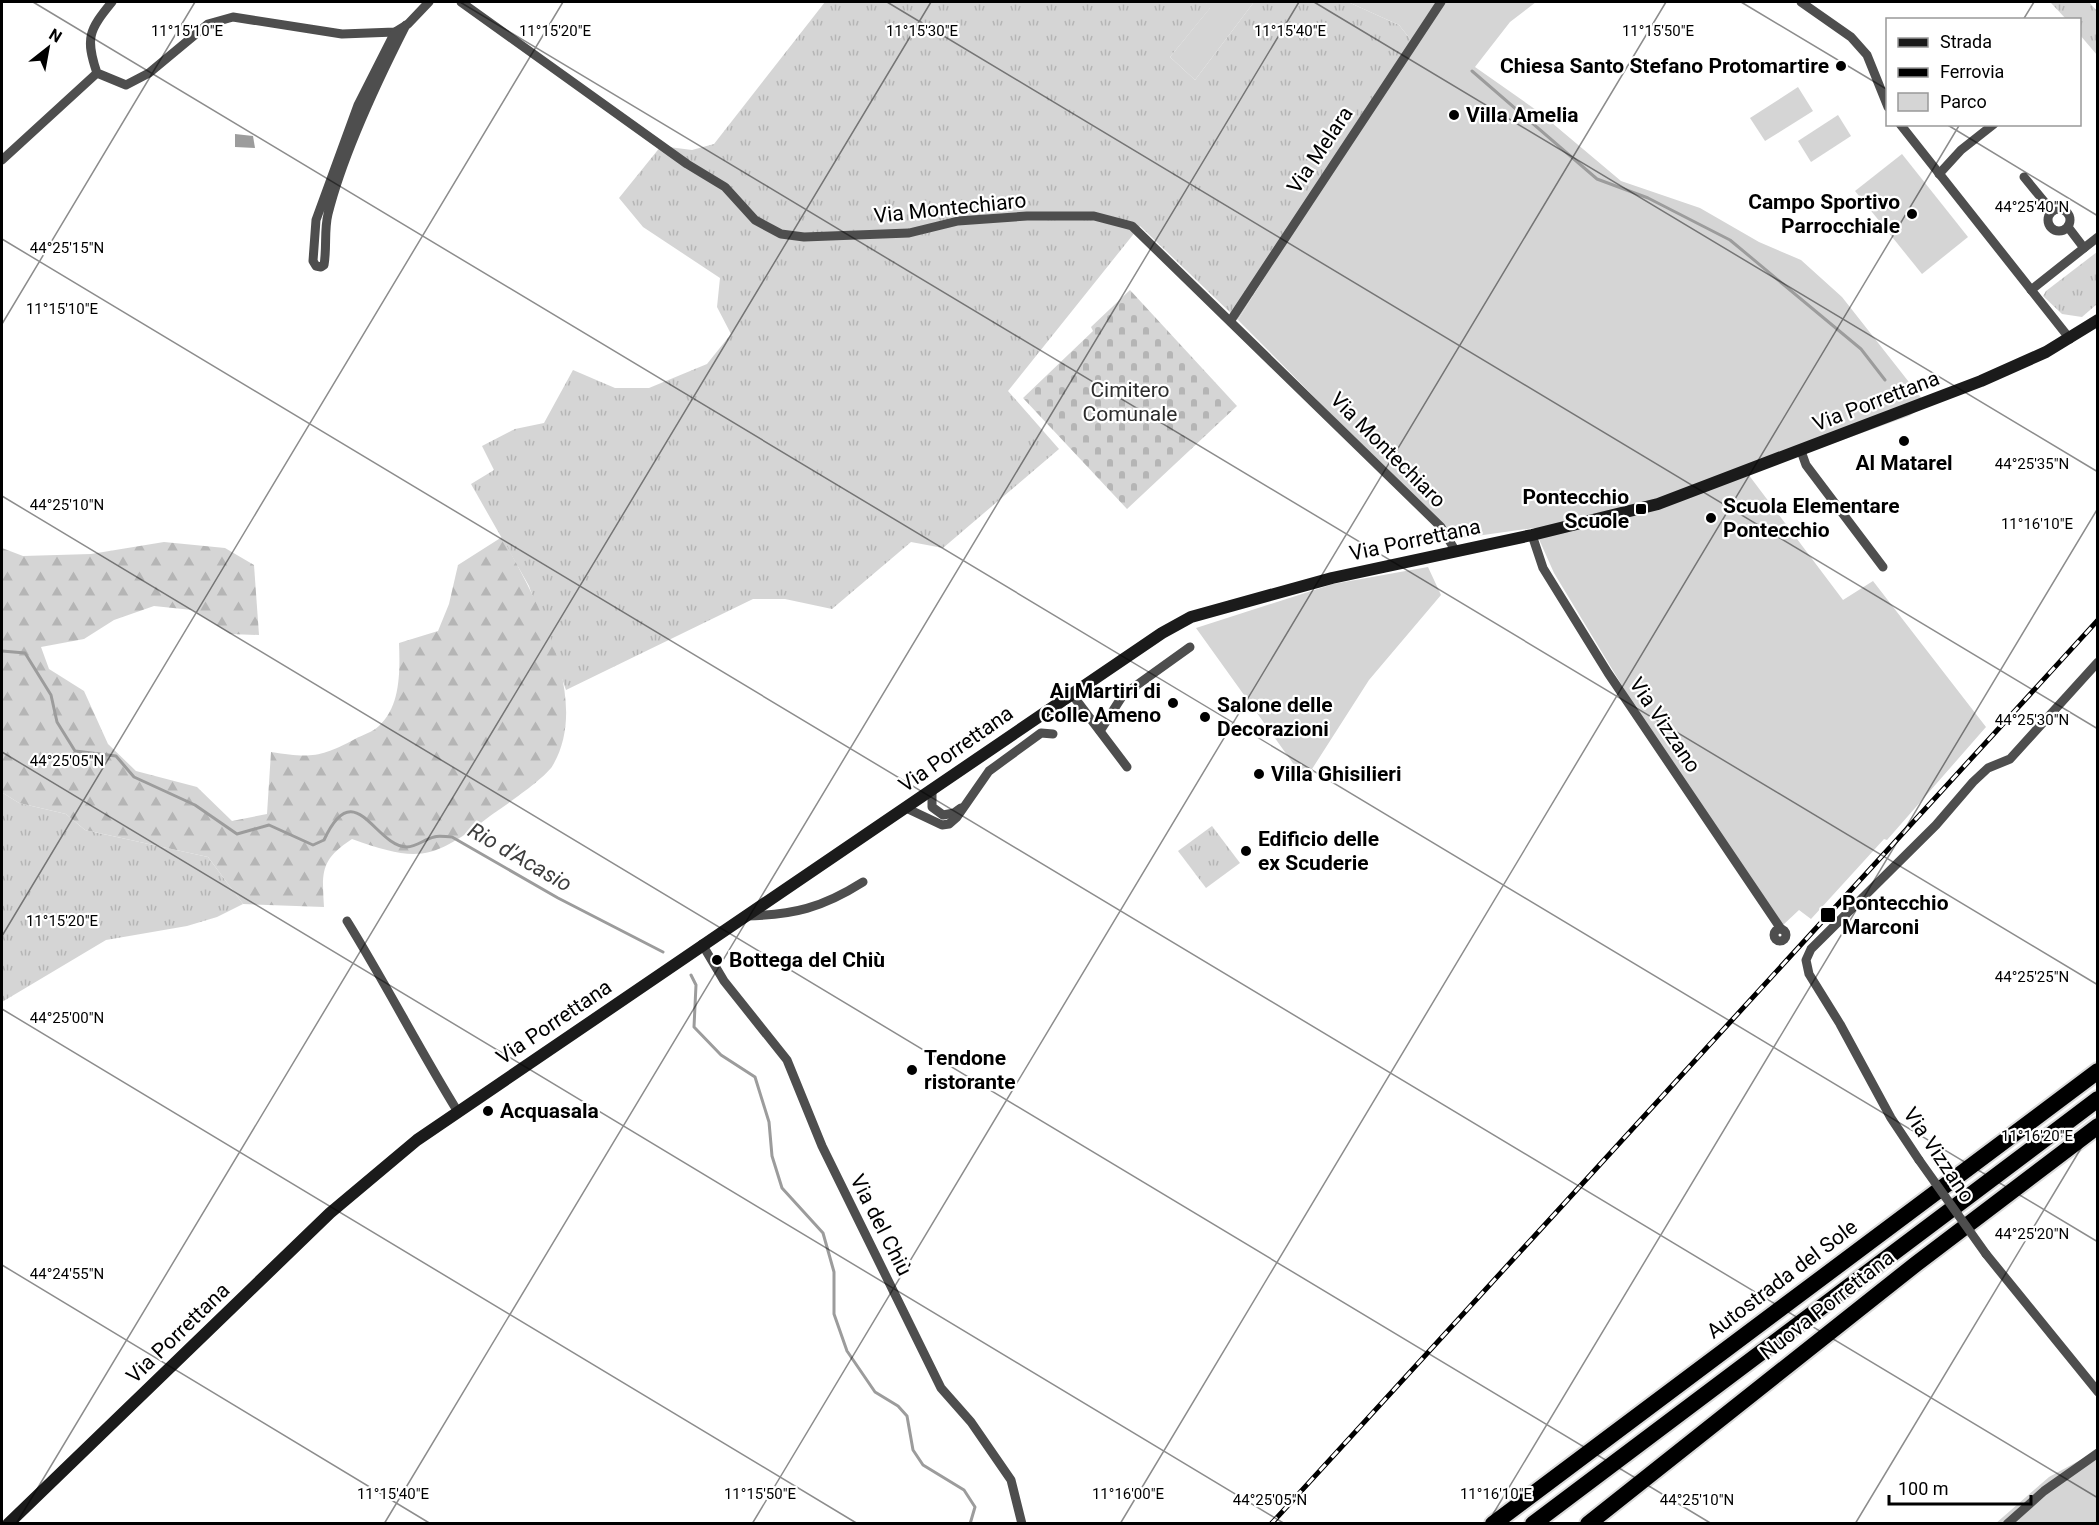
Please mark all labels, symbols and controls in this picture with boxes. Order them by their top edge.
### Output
north arrow [18,18,78,78]
legend [1886,18,2081,126]
text: 11°15'10"E [151,22,224,40]
text: 11°15'20"E [519,22,592,40]
text: 11°15'30"E [886,22,959,40]
text: 11°15'40"E [1254,22,1327,40]
text: 11°15'50"E [1622,22,1695,40]
text: N [46,25,65,47]
text: Strada [1940,31,1992,52]
place label: Chiesa Santo Stefano Protomartire [1500,54,1829,78]
marker: Chiesa Santo Stefano Protomartire [1834,59,1848,73]
text: Ferrovia [1940,61,2004,82]
text: Parco [1940,91,1987,112]
street label: Via Melara [1282,102,1358,198]
place label: Villa Amelia [1466,103,1579,127]
marker: Villa Amelia [1447,108,1461,122]
street label: Via Montechiaro [873,188,1027,228]
place label: Campo Sportivo Parrocchiale [1748,190,1900,238]
text: 44°25'40"N [1995,198,2069,216]
marker: Campo Sportivo Parrocchiale [1905,207,1919,221]
text: 44°25'15"N [30,239,104,257]
text: 11°15'10"E [26,300,99,318]
street label: Via Porrettana [1809,366,1943,436]
park label: Cimitero Comunale [1083,378,1177,426]
street label: Via Montechiaro [1325,387,1451,513]
marker: Al Matarel [1897,434,1911,448]
place label: Al Matarel [1855,451,1953,475]
text: 44°25'35"N [1995,455,2069,473]
place label: Pontecchio Scuole [1522,485,1629,533]
place label: Scuola Elementare Pontecchio [1723,494,1900,542]
text: 44°25'10"N [30,496,104,514]
marker: Pontecchio Scuole [1634,502,1648,516]
marker: Scuola Elementare Pontecchio [1704,511,1718,525]
street label: Via Porrettana [1347,514,1483,566]
text: 11°16'10"E [2001,515,2074,533]
street label: Via Vizzano [1624,673,1706,777]
place label: Ai Martiri di Colle Ameno [1041,679,1161,727]
place label: Salone delle Decorazioni [1217,693,1333,741]
marker: Ai Martiri di Colle Ameno [1166,696,1180,710]
street label: Via Porrettana [894,701,1018,797]
marker: Salone delle Decorazioni [1198,710,1212,724]
text: 44°25'30"N [1995,711,2069,729]
text: 44°25'05"N [30,752,104,770]
place label: Villa Ghisilieri [1271,762,1402,786]
marker: Villa Ghisilieri [1252,767,1266,781]
water label: Rio d'Acasio [464,817,576,897]
place label: Edificio delle ex Scuderie [1258,827,1379,875]
marker: Edificio delle ex Scuderie [1239,844,1253,858]
place label: Pontecchio Marconi [1842,891,1949,939]
marker: Pontecchio Marconi [1819,906,1837,924]
text: 11°15'20"E [26,912,99,930]
place label: Bottega del Chiù [729,948,885,972]
marker: Bottega del Chiù [710,953,724,967]
text: 44°25'25"N [1995,968,2069,986]
street label: Via Porrettana [492,975,616,1069]
text: 44°25'00"N [30,1009,104,1027]
place label: Tendone ristorante [924,1046,1016,1094]
marker: Tendone ristorante [905,1063,919,1077]
place label: Acquasala [500,1099,599,1123]
street label: Via Vizzano [1898,1103,1980,1207]
marker: Acquasala [481,1104,495,1118]
text: 11°16'20"E [2001,1127,2074,1145]
street label: Via del Chiù [845,1170,917,1280]
street label: Autostrada del Sole [1702,1215,1862,1343]
text: 44°25'20"N [1995,1225,2069,1243]
street label: Nuova Porrettana [1755,1245,1899,1365]
text: 44°24'55"N [30,1265,104,1283]
street label: Via Porrettana [122,1278,234,1388]
scale bar [1889,1468,2032,1506]
text: 100 m [1898,1478,1949,1499]
text: 11°15'40"E [357,1485,430,1503]
text: 11°15'50"E [724,1485,797,1503]
text: 11°16'00"E [1092,1485,1165,1503]
text: 11°16'10"E [1460,1485,1533,1503]
text: 44°25'05"N [1233,1491,1307,1509]
text: 44°25'10"N [1660,1491,1734,1509]

